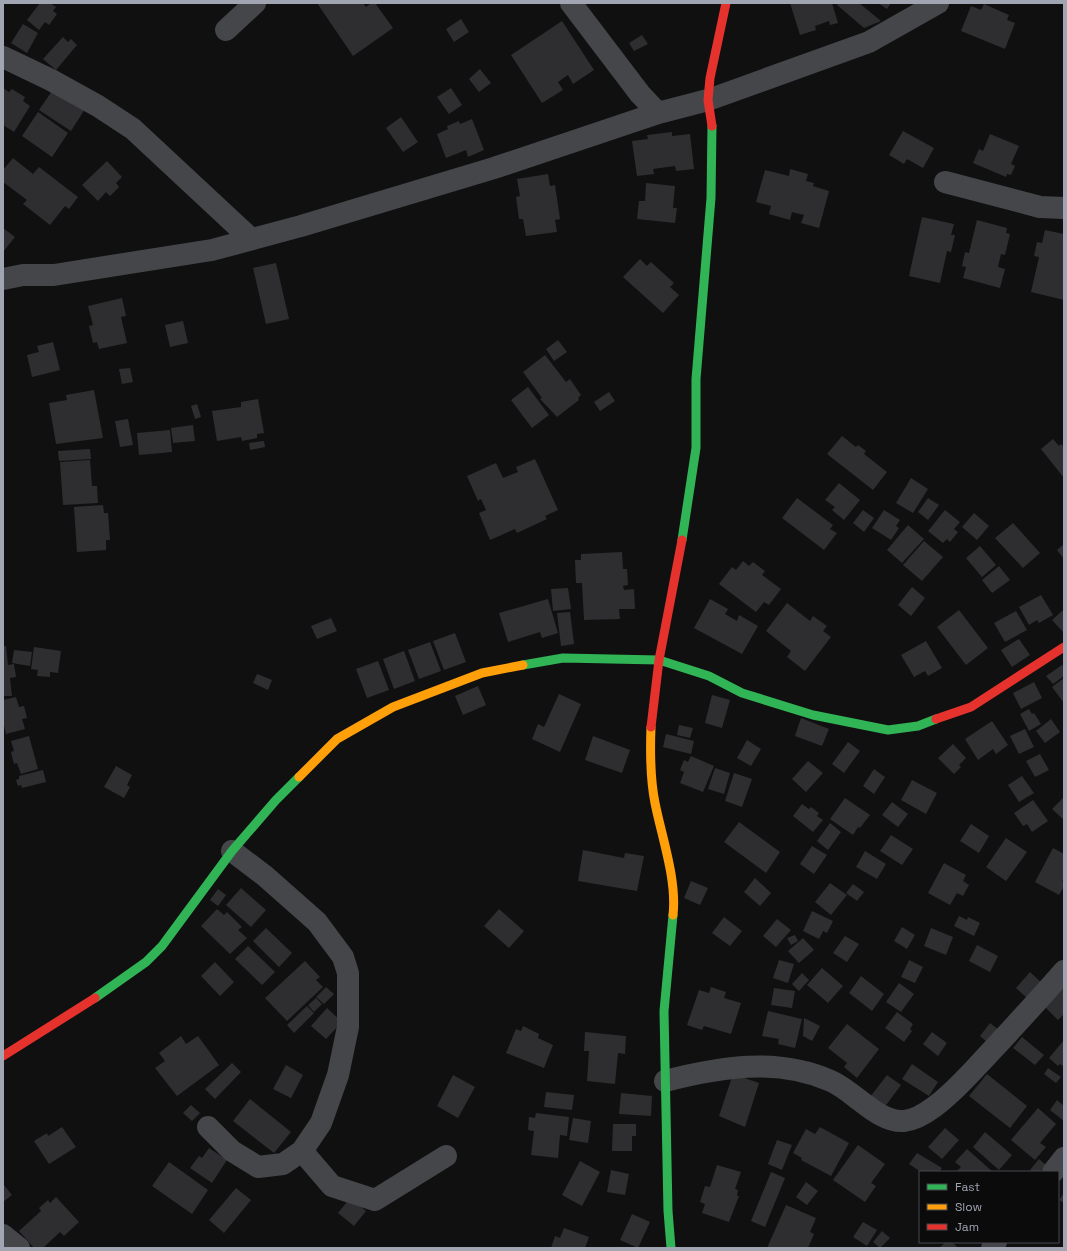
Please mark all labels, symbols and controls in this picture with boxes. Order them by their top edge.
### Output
legend [919,1171,1059,1243]
text: Fast [955,1179,980,1195]
text: Slow [955,1199,982,1215]
text: Jam [955,1219,979,1235]

